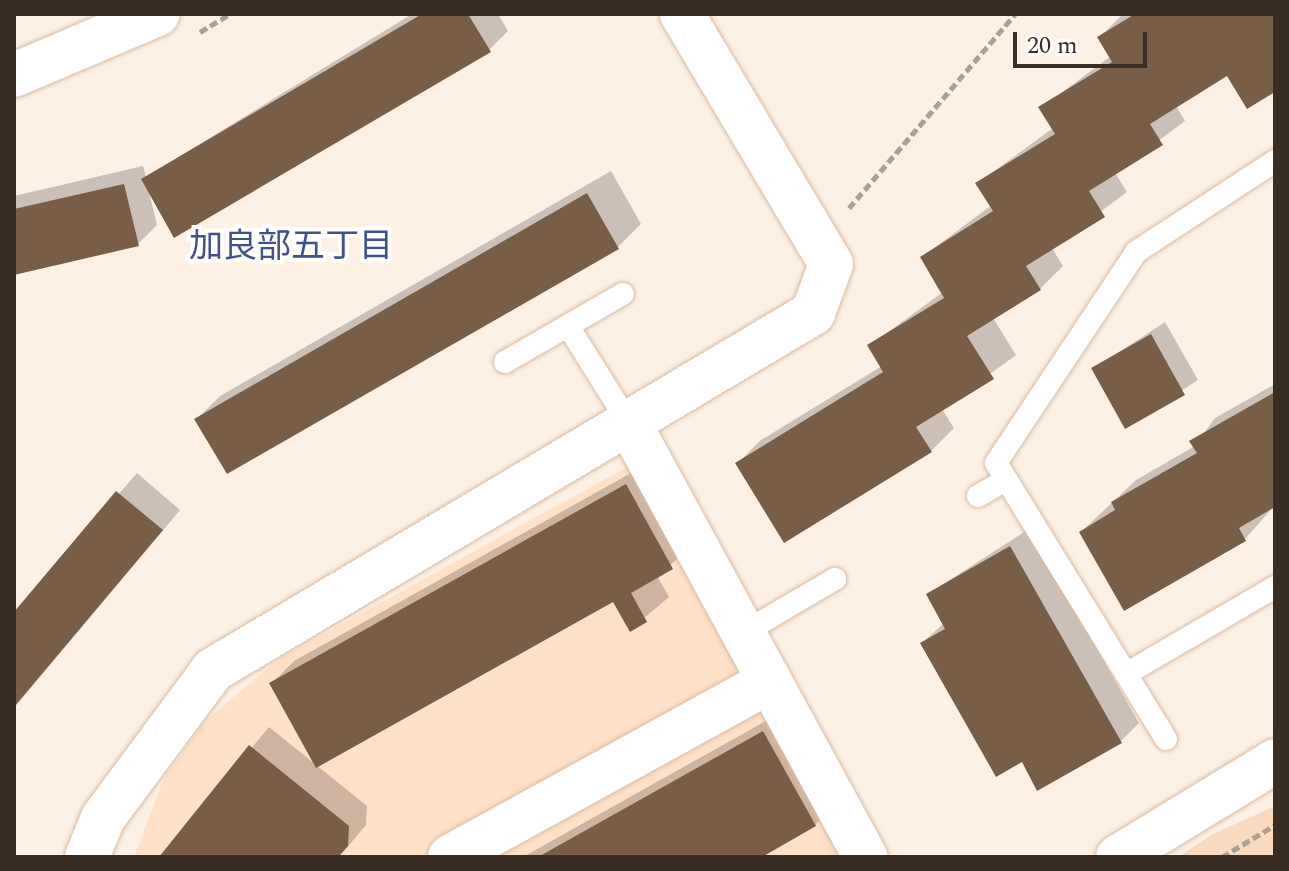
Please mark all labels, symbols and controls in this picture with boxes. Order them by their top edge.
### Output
scale bar [1017,16,1151,66]
text: 20 m [1027,28,1078,64]
district label: 加良部五丁目 [189,228,393,268]

